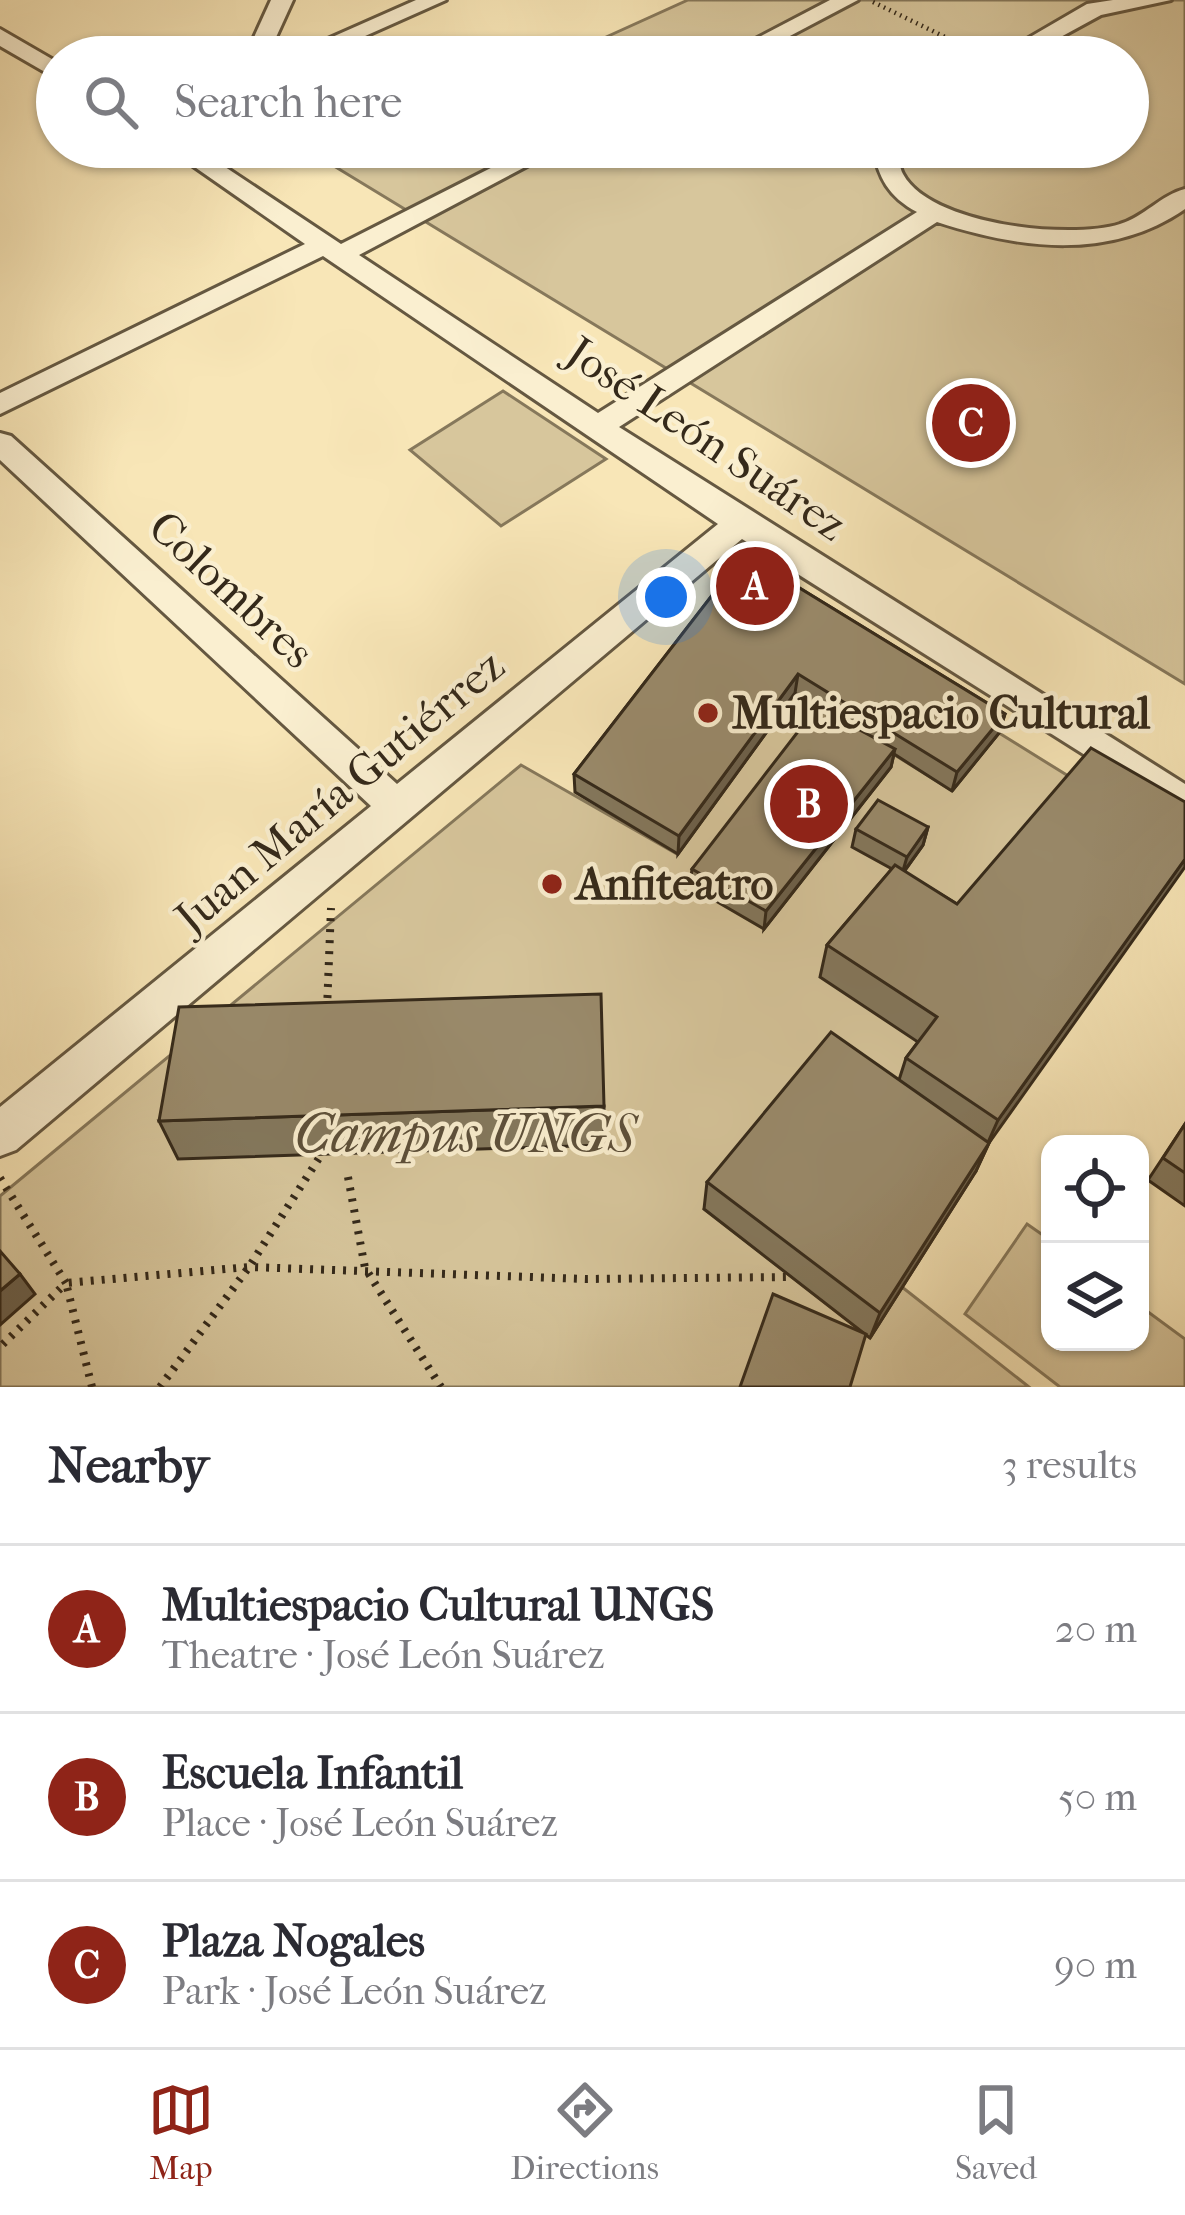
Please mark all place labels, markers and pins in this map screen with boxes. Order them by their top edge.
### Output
pin: C [932,378,1010,468]
pin: A [716,541,794,631]
place label: Multiespacio Cultural [732,687,1151,740]
marker: Multiespacio Cultural [695,700,721,726]
pin: B [770,759,848,849]
place label: Anfiteatro [573,858,773,911]
marker: Anfiteatro [539,871,565,897]

